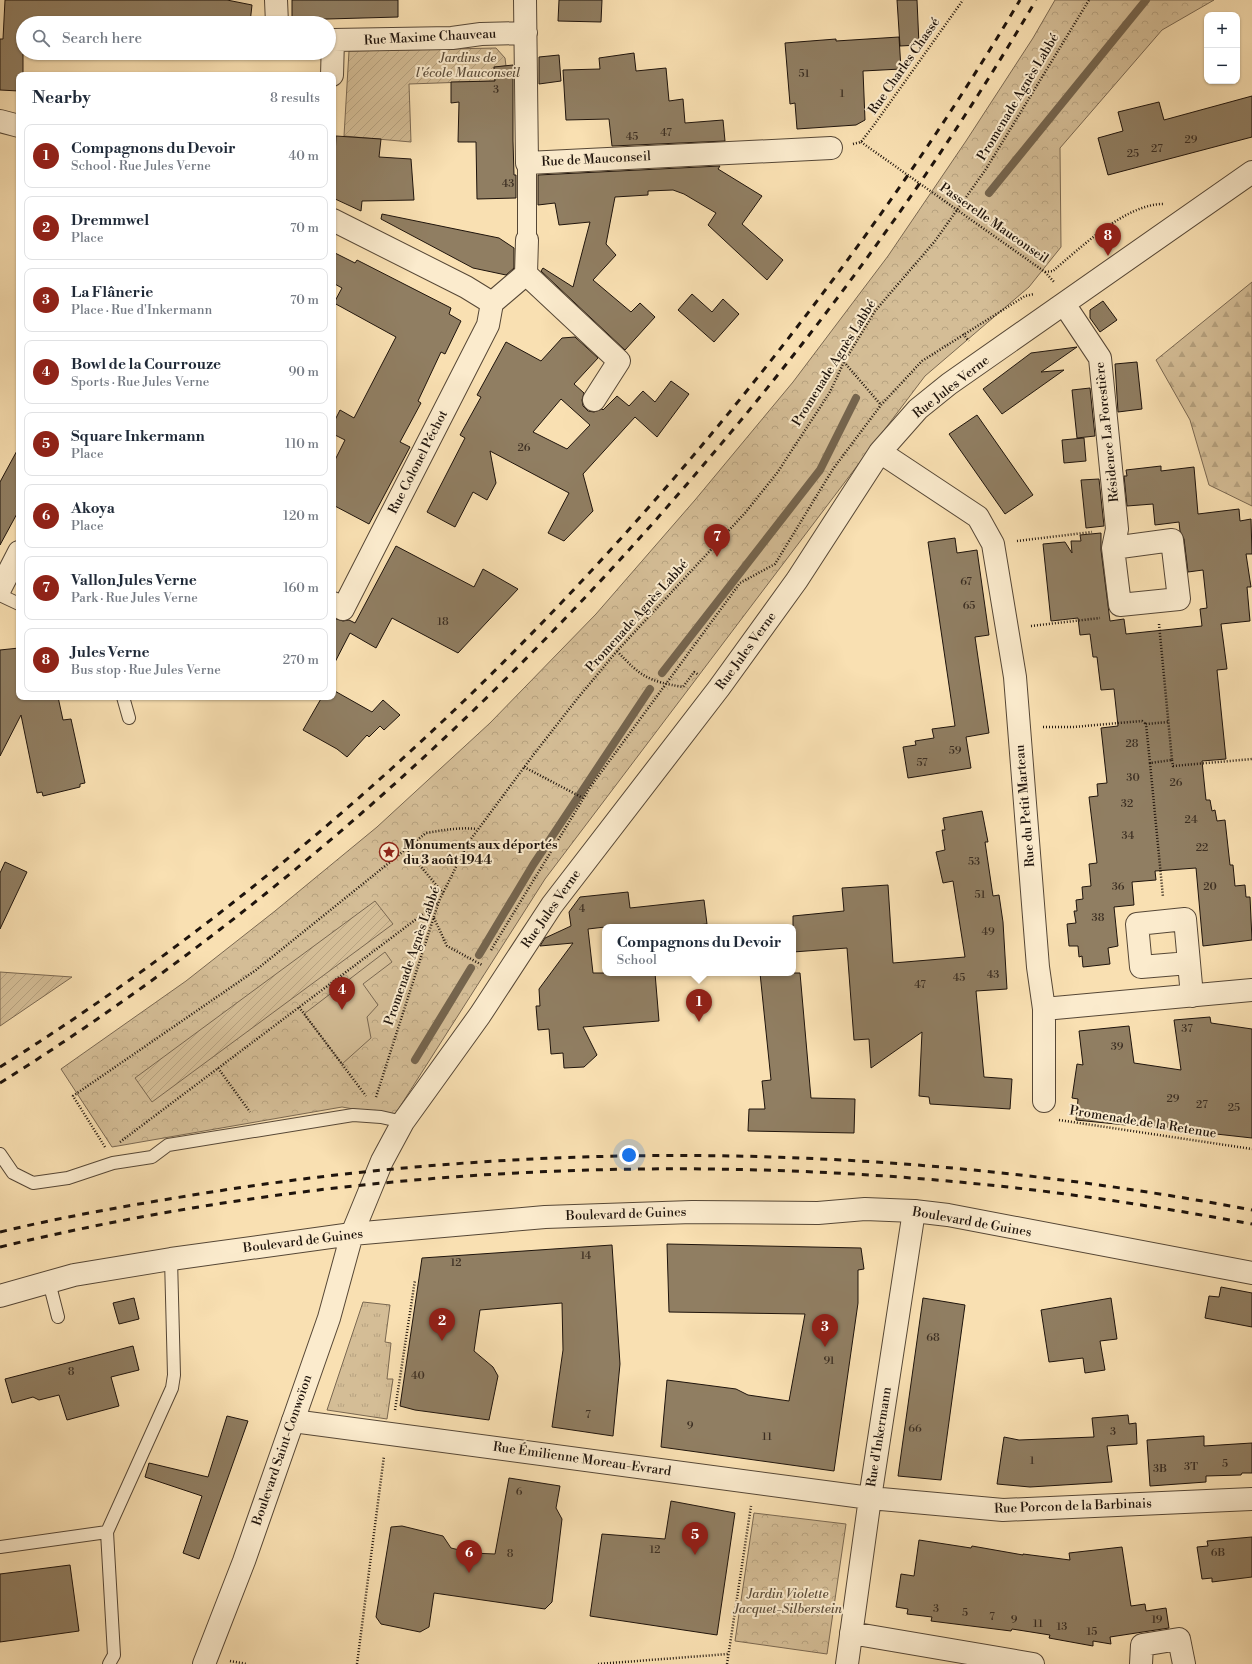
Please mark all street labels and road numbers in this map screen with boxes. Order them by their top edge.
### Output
street label: Rue Charles Chassé [865,14,944,117]
street label: Rue Maxime Chauveau [363,26,497,48]
street label: Promenade Agnès Labbé [974,30,1063,164]
street label: Rue de Mauconseil [541,148,651,170]
street label: Passerelle Mauconseil [936,179,1052,267]
street label: Promenade Agnès Labbé [789,297,880,429]
street label: Rue Jules Verne [910,352,993,422]
street label: Résidence La Forestière [1092,361,1122,503]
street label: Rue Colonel Péchot [385,407,451,517]
street label: Promenade Agnès Labbé [582,556,692,676]
street label: Rue Jules Verne [712,609,780,693]
street label: Rue du Petit Marteau [1012,744,1038,868]
street label: Rue Jules Verne [518,866,584,951]
street label: Promenade Agnès Labbé [381,884,443,1028]
street label: Promenade de la Retenue [1068,1102,1218,1142]
street label: Boulevard de Guines [910,1203,1033,1240]
street label: Boulevard de Guines [564,1204,687,1224]
street label: Boulevard de Guines [241,1226,364,1256]
street label: Boulevard Saint-Conwoïon [248,1372,315,1528]
street label: Rue d'Inkermann [863,1386,895,1488]
street label: Rue Émilienne Moreau-Evrard [492,1438,673,1480]
street label: Rue Porcon de la Barbinais [994,1495,1152,1517]

